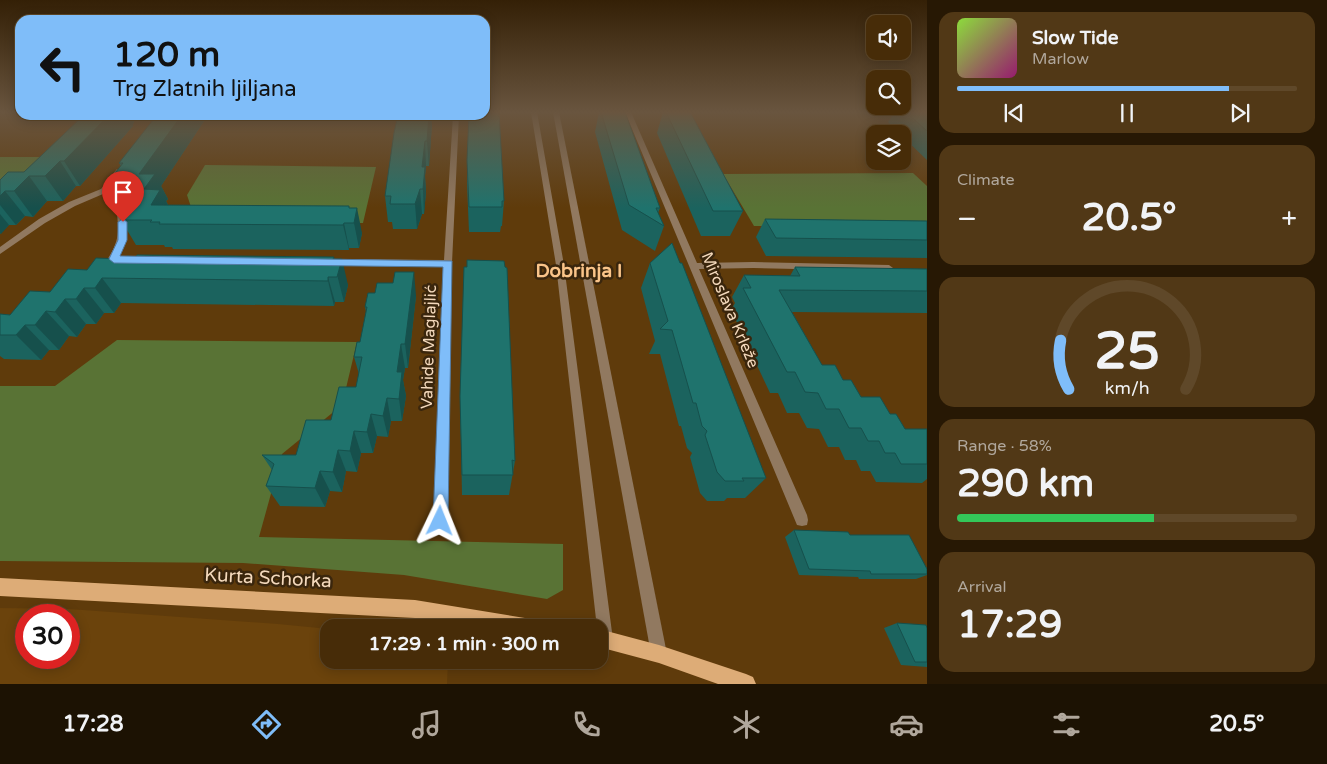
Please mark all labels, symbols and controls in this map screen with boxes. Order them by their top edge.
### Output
map controls [866,15,911,170]
button: sound [866,15,911,60]
text: Slow Tide [1032,27,1119,49]
text: 120 m [113,34,220,76]
icon: left [30,35,95,100]
text: Marlow [1032,49,1089,69]
button: search [866,70,911,115]
text: Trg Zlatnih ljiljana [113,76,297,102]
icon: previous [1000,99,1028,127]
icon: pause [1113,99,1141,127]
icon: next [1226,99,1254,127]
button: layers [866,125,911,170]
text: Climate [957,170,1015,190]
pin [102,171,144,222]
icon: arrive [109,178,137,206]
text: 20.5° [1082,195,1177,241]
text: − [957,202,977,236]
text: + [1281,202,1297,236]
street label: Miroslava Krleže [697,249,763,371]
district label: Dobrinja I [536,260,622,283]
street label: Vahide Maglajlić [417,285,441,409]
text: 25 [1094,320,1160,383]
text: km/h [1105,378,1149,399]
text: Range · 58% [957,436,1052,456]
text: 290 km [957,461,1094,507]
position arrow [413,494,465,546]
street label: Kurta Schorka [204,564,332,592]
text: Arrival [957,577,1006,597]
text: 17:29 [957,602,1062,648]
speed limit sign: 30 [15,604,80,669]
text: 17:29 · 1 min · 300 m [368,633,560,655]
icon: directions [249,707,284,742]
icon: music [409,707,444,742]
icon: phone [569,707,604,742]
icon: climate [729,707,764,742]
icon: car [889,707,924,742]
icon: filters [1049,707,1084,742]
text: 17:28 [63,711,124,737]
text: 20.5° [1209,711,1264,737]

